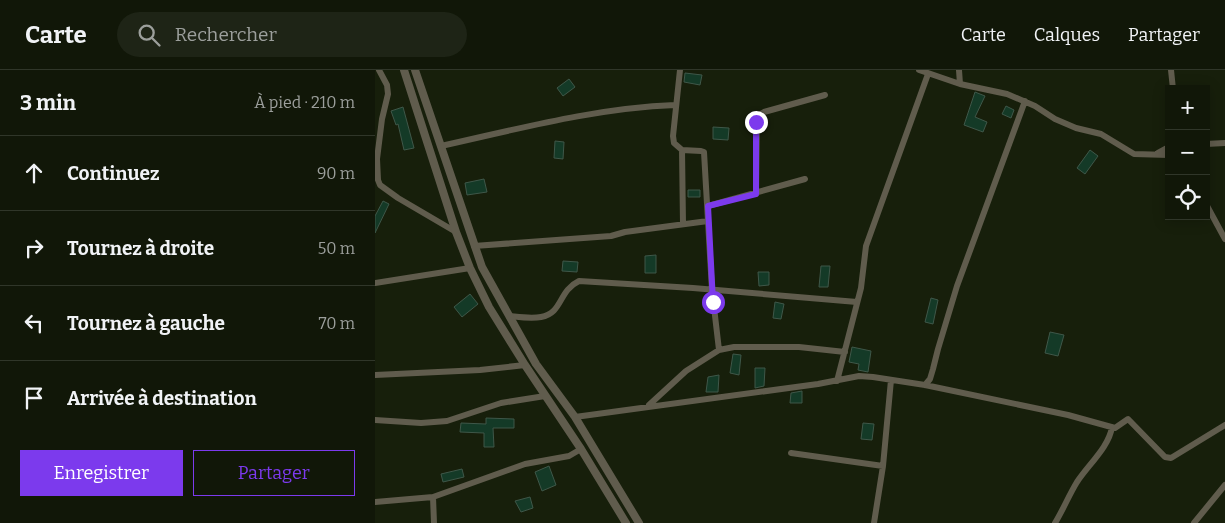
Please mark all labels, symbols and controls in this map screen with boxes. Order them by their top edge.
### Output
search box [117,12,467,57]
text: Carte [25,21,87,49]
icon: search [135,21,163,49]
text: Rechercher [175,23,277,46]
text: Carte [961,24,1006,46]
text: Calques [1034,24,1100,46]
text: Partager [1128,24,1200,46]
map controls [1165,85,1210,220]
button: + [1165,85,1210,130]
text: 3 min [20,90,76,116]
text: À pied · 210 m [254,93,355,112]
route end [745,111,768,134]
button: − [1165,130,1210,175]
icon: ahead [20,159,48,187]
text: Continuez [67,162,160,185]
text: 90 m [317,164,355,183]
button: locate [1165,175,1210,220]
icon: right [20,234,48,262]
text: Tournez à droite [67,237,214,260]
text: 50 m [318,239,355,258]
route start [702,291,725,314]
icon: left [20,309,48,337]
text: Tournez à gauche [67,312,225,335]
text: 70 m [319,314,355,333]
icon: arrive [20,384,48,412]
text: Arrivée à destination [67,387,257,410]
button: Enregistrer [20,450,183,496]
button: Partager [193,450,355,496]

